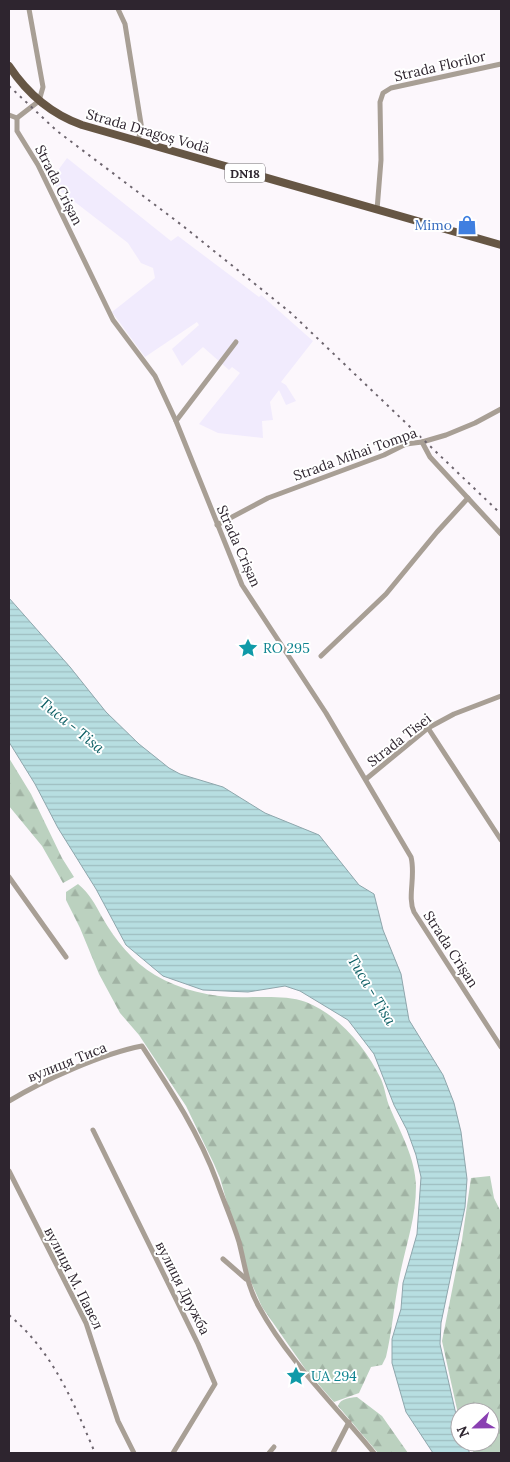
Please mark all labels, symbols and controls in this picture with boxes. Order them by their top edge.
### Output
street label: Strada Florilor [392,47,488,85]
street label: Strada Dragoș Vodă [84,105,212,157]
street label: Strada Crișan [31,142,87,229]
road number: DN18 [225,164,265,182]
shop icon: Mimo [456,214,478,236]
place label: Mimo [415,216,452,234]
street label: Strada Mihai Tompa [291,423,419,485]
street label: Strada Crișan [213,502,265,590]
place icon: RO 295 [237,637,259,659]
place label: RO 295 [263,639,310,657]
water label: Тиса - Tisa [36,693,109,758]
street label: Strada Tisei [363,709,435,771]
street label: Strada Crișan [420,907,483,991]
water label: Тиса - Tisa [344,952,401,1029]
street label: вулиця Тиса [25,1038,109,1086]
street label: вулиця М. Павел [40,1224,108,1332]
street label: вулиця Дружба [152,1238,214,1338]
place icon: UA 294 [285,1365,307,1387]
place label: UA 294 [311,1367,357,1385]
north arrow [450,1402,500,1452]
text: N [453,1423,473,1440]

